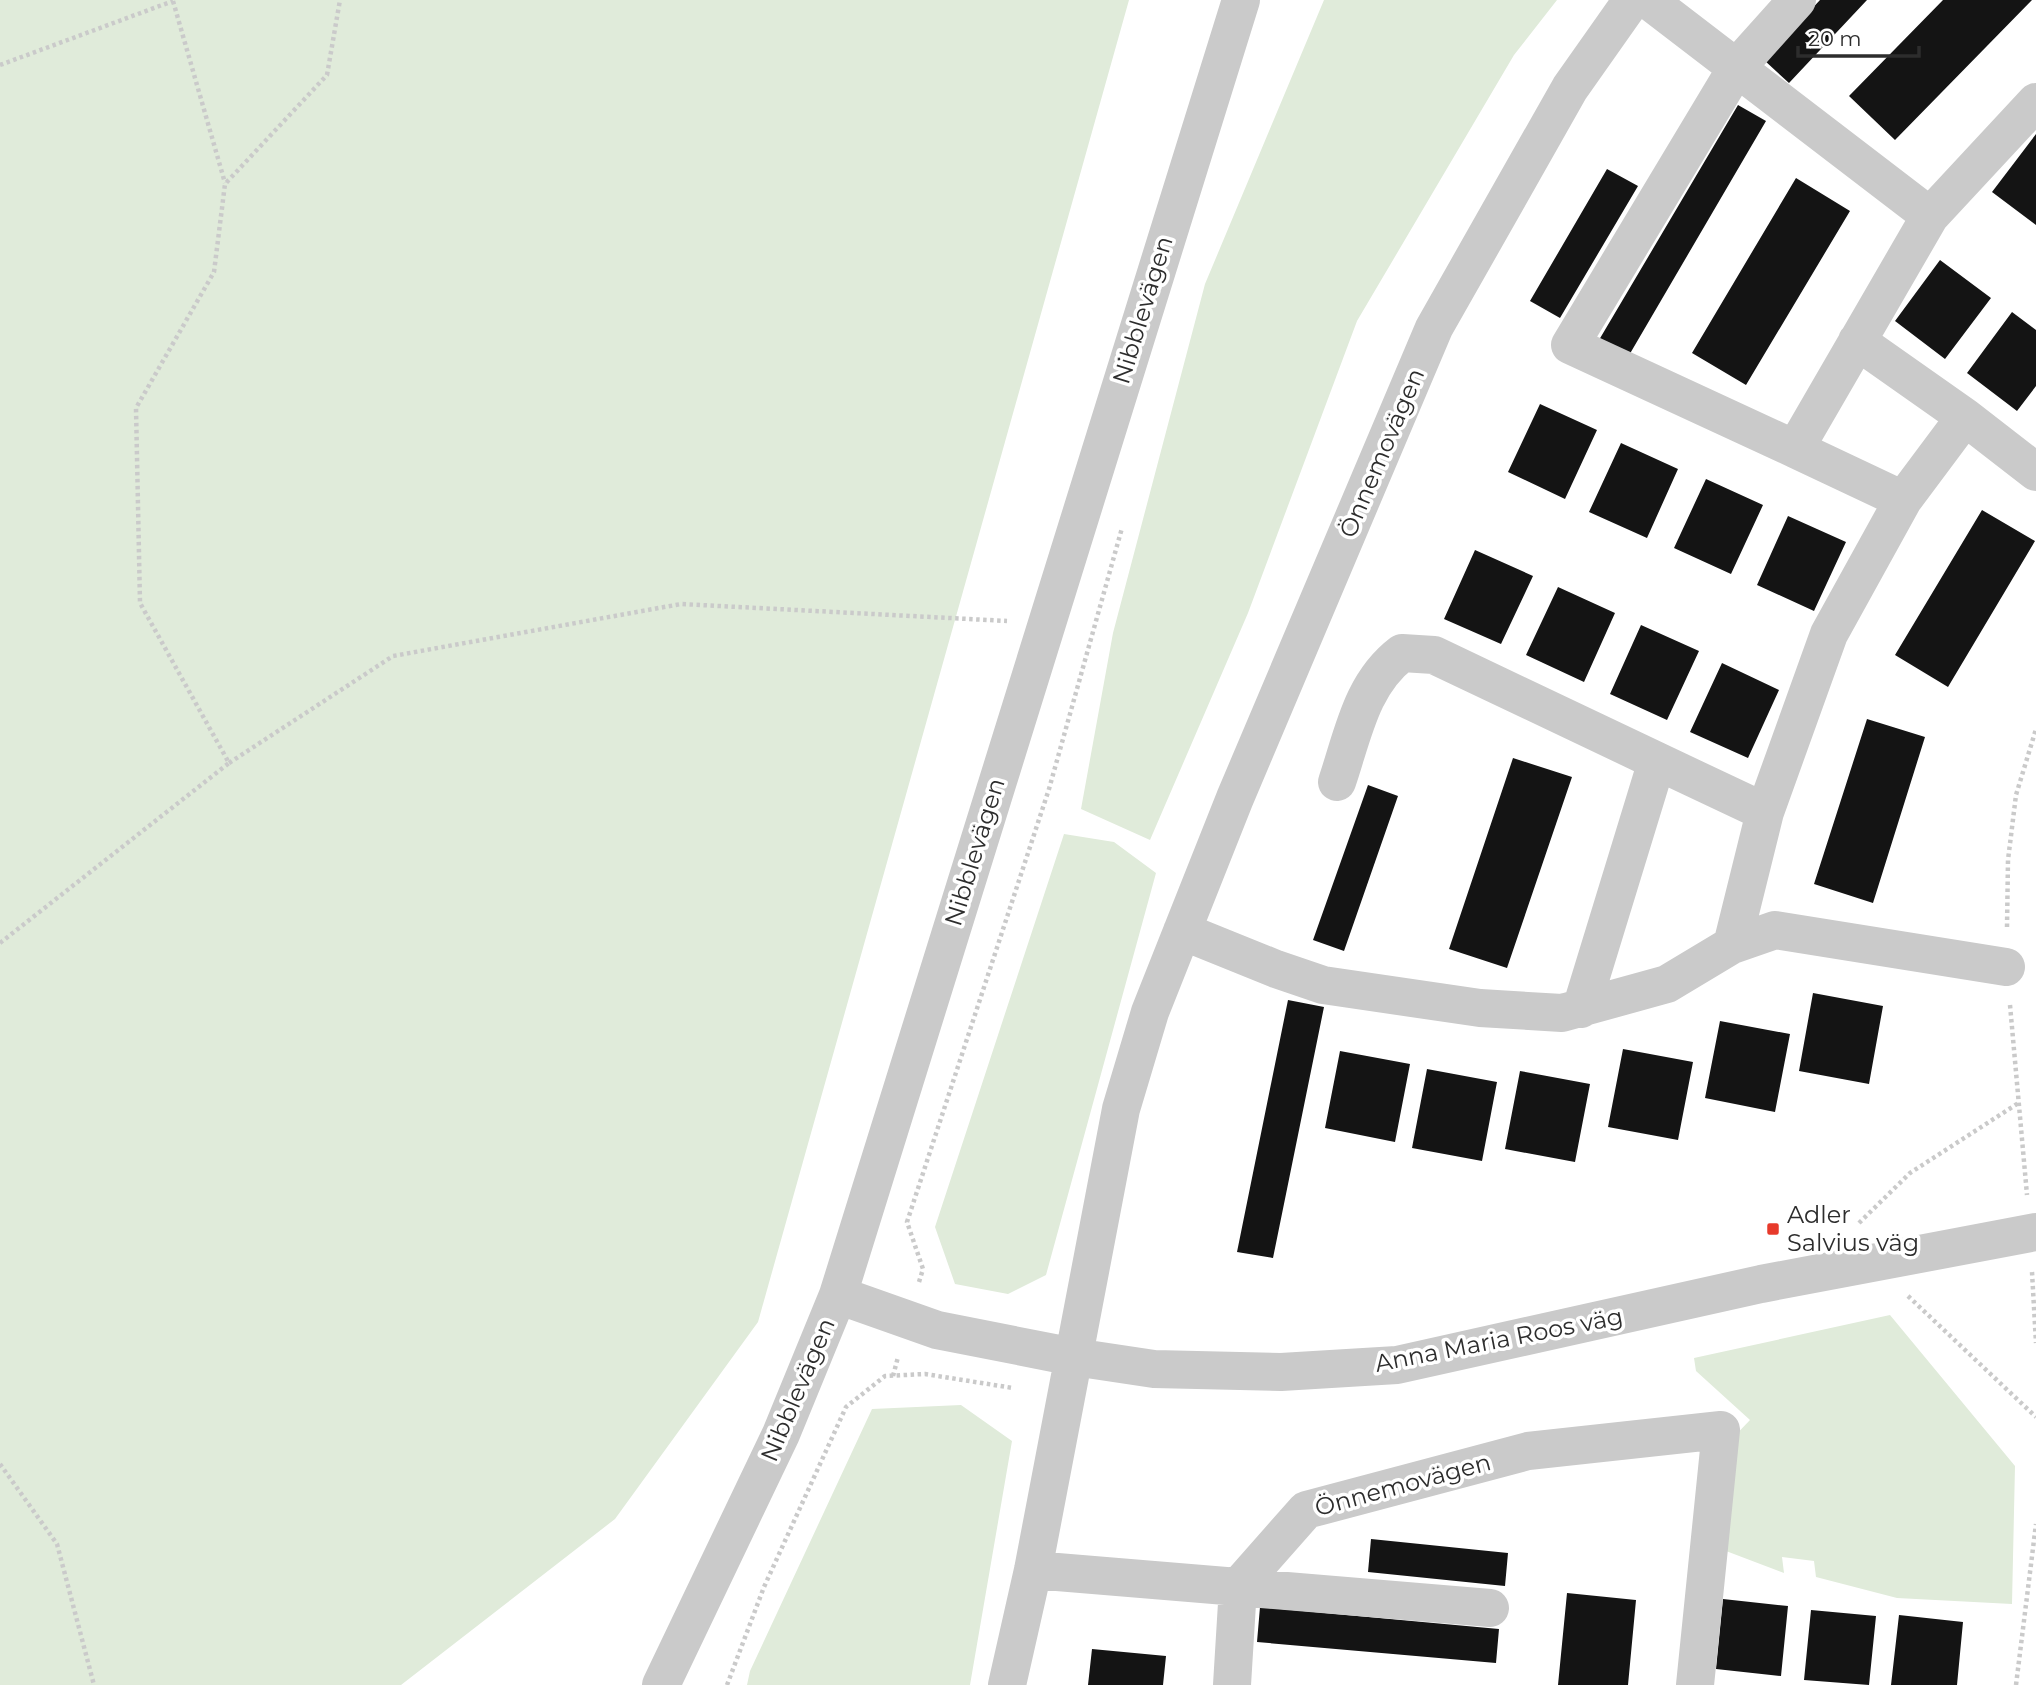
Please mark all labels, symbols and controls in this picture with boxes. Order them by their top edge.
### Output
scale bar [1798,14,1919,58]
text: 20 m [1808,26,1862,51]
street label: Nibblevägen [1106,232,1179,387]
street label: Önnemovägen [1333,364,1430,542]
street label: Nibblevägen [938,774,1011,929]
place label: Adler Salvius väg [1787,1200,1919,1257]
marker: Adler Salvius väg [1765,1221,1781,1237]
street label: Anna Maria Roos väg [1372,1301,1625,1378]
street label: Nibblevägen [754,1314,841,1466]
street label: Önnemovägen [1312,1447,1494,1522]

